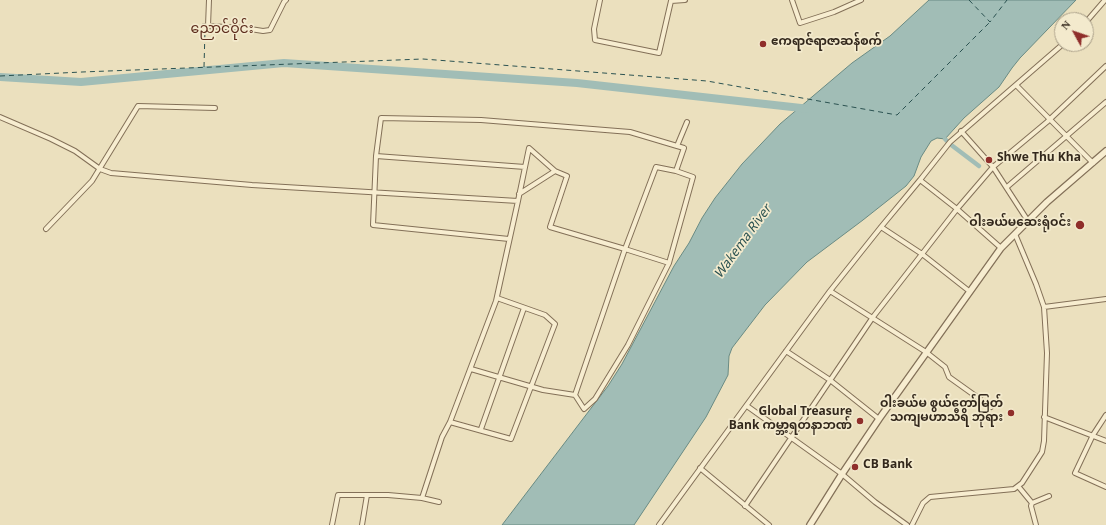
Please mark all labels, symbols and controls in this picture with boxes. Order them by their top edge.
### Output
north arrow [1054,12,1094,52]
text: N [1058,18,1073,32]
district label: ညောင်ဝိုင်း [190,24,254,40]
place label: ဧကရာဇ်ရာဇာဆန်စက် [771,37,882,51]
marker: ဧကရာဇ်ရာဇာဆန်စက် [758,39,768,49]
place label: Shwe Thu Kha [997,153,1081,167]
marker: Shwe Thu Kha [984,155,994,165]
water label: Wakema River [713,203,777,283]
place label: ဝါးခယ်မဆေးရုံဝင်း [969,218,1071,232]
marker: ဝါးခယ်မဆေးရုံဝင်း [1074,219,1086,231]
place label: ဝါးခယ်မ စွယ်တော်မြတ် သကျမဟာသီရိ ဘုရား [880,399,1003,427]
place label: Global Treasure Bank ကမ္ဘာ့ရတနာဘဏ် [729,407,852,435]
marker: ဝါးခယ်မ စွယ်တော်မြတ် သကျမဟာသီရိ ဘုရား [1006,408,1016,418]
marker: Global Treasure Bank ကမ္ဘာ့ရတနာဘဏ် [855,416,865,426]
place label: CB Bank [863,460,912,474]
marker: CB Bank [850,462,860,472]

